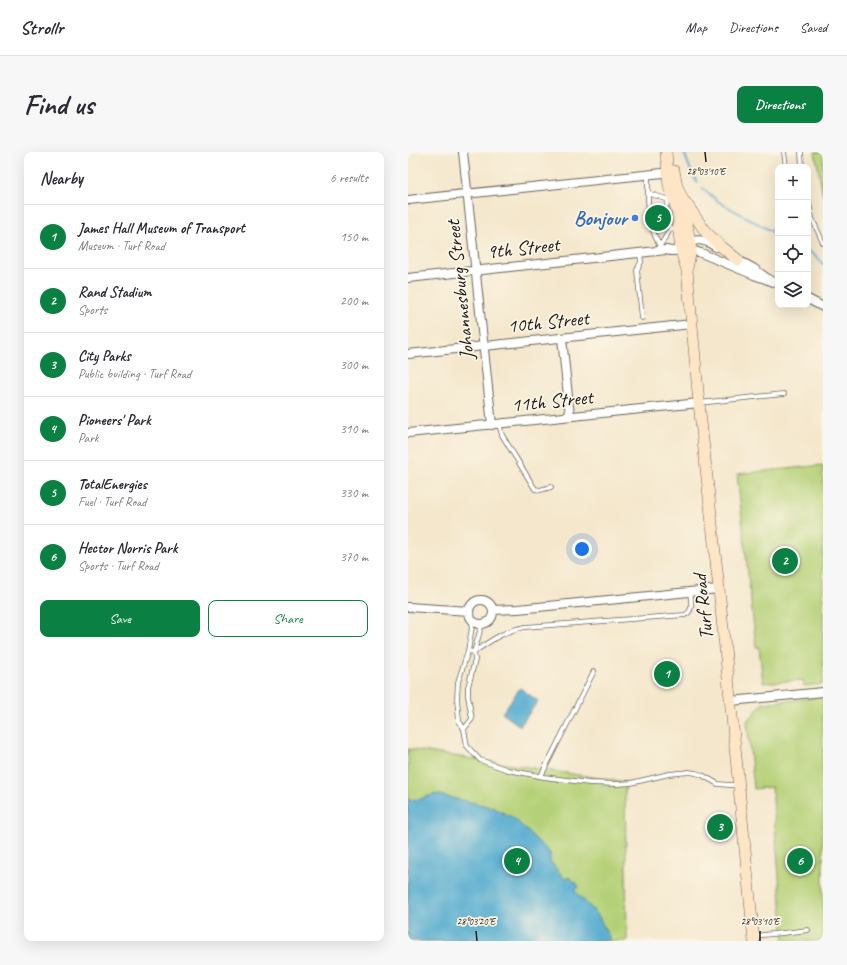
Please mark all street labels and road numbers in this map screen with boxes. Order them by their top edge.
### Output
street label: Johannesburg Street [440,217,480,362]
street label: 9th Street [486,232,563,264]
street label: 10th Street [506,305,592,339]
street label: 11th Street [510,384,596,418]
street label: Turf Road [687,570,719,641]

